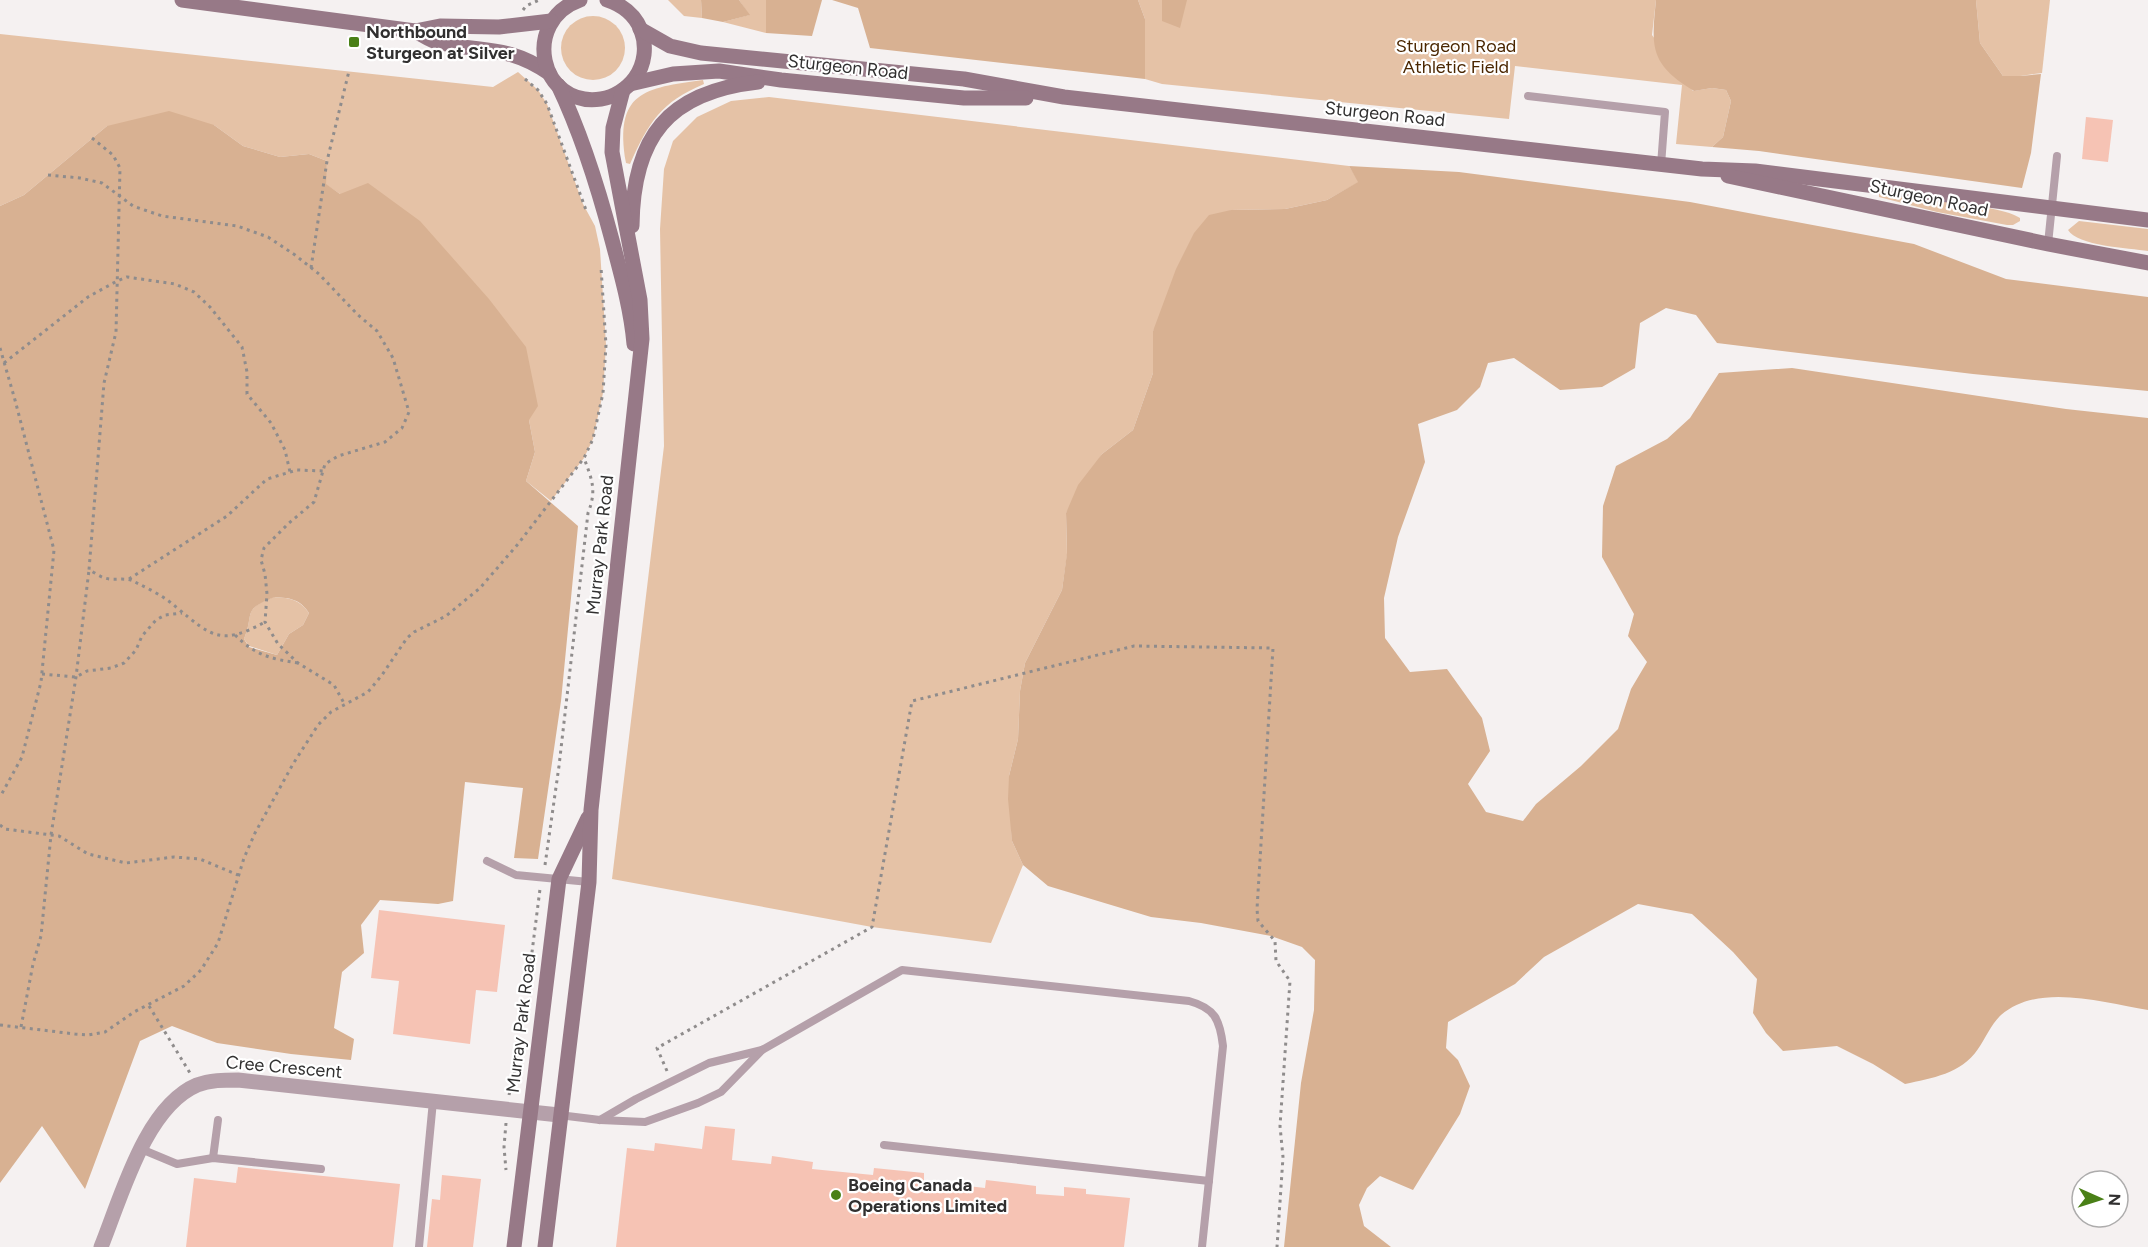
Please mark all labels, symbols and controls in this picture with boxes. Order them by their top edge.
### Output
place label: Northbound Sturgeon at Silver [366,21,515,64]
marker: Northbound Sturgeon at Silver [347,35,361,49]
park label: Sturgeon Road Athletic Field [1396,35,1516,78]
street label: Sturgeon Road [787,50,909,84]
street label: Sturgeon Road [1324,97,1446,131]
street label: Sturgeon Road [1868,175,1990,221]
street label: Murray Park Road [582,474,618,616]
street label: Murray Park Road [502,952,540,1094]
street label: Cree Crescent [225,1051,343,1083]
north arrow [2070,1169,2130,1229]
place label: Boeing Canada Operations Limited [848,1174,1007,1217]
marker: Boeing Canada Operations Limited [829,1188,843,1202]
text: N [2105,1193,2124,1206]

